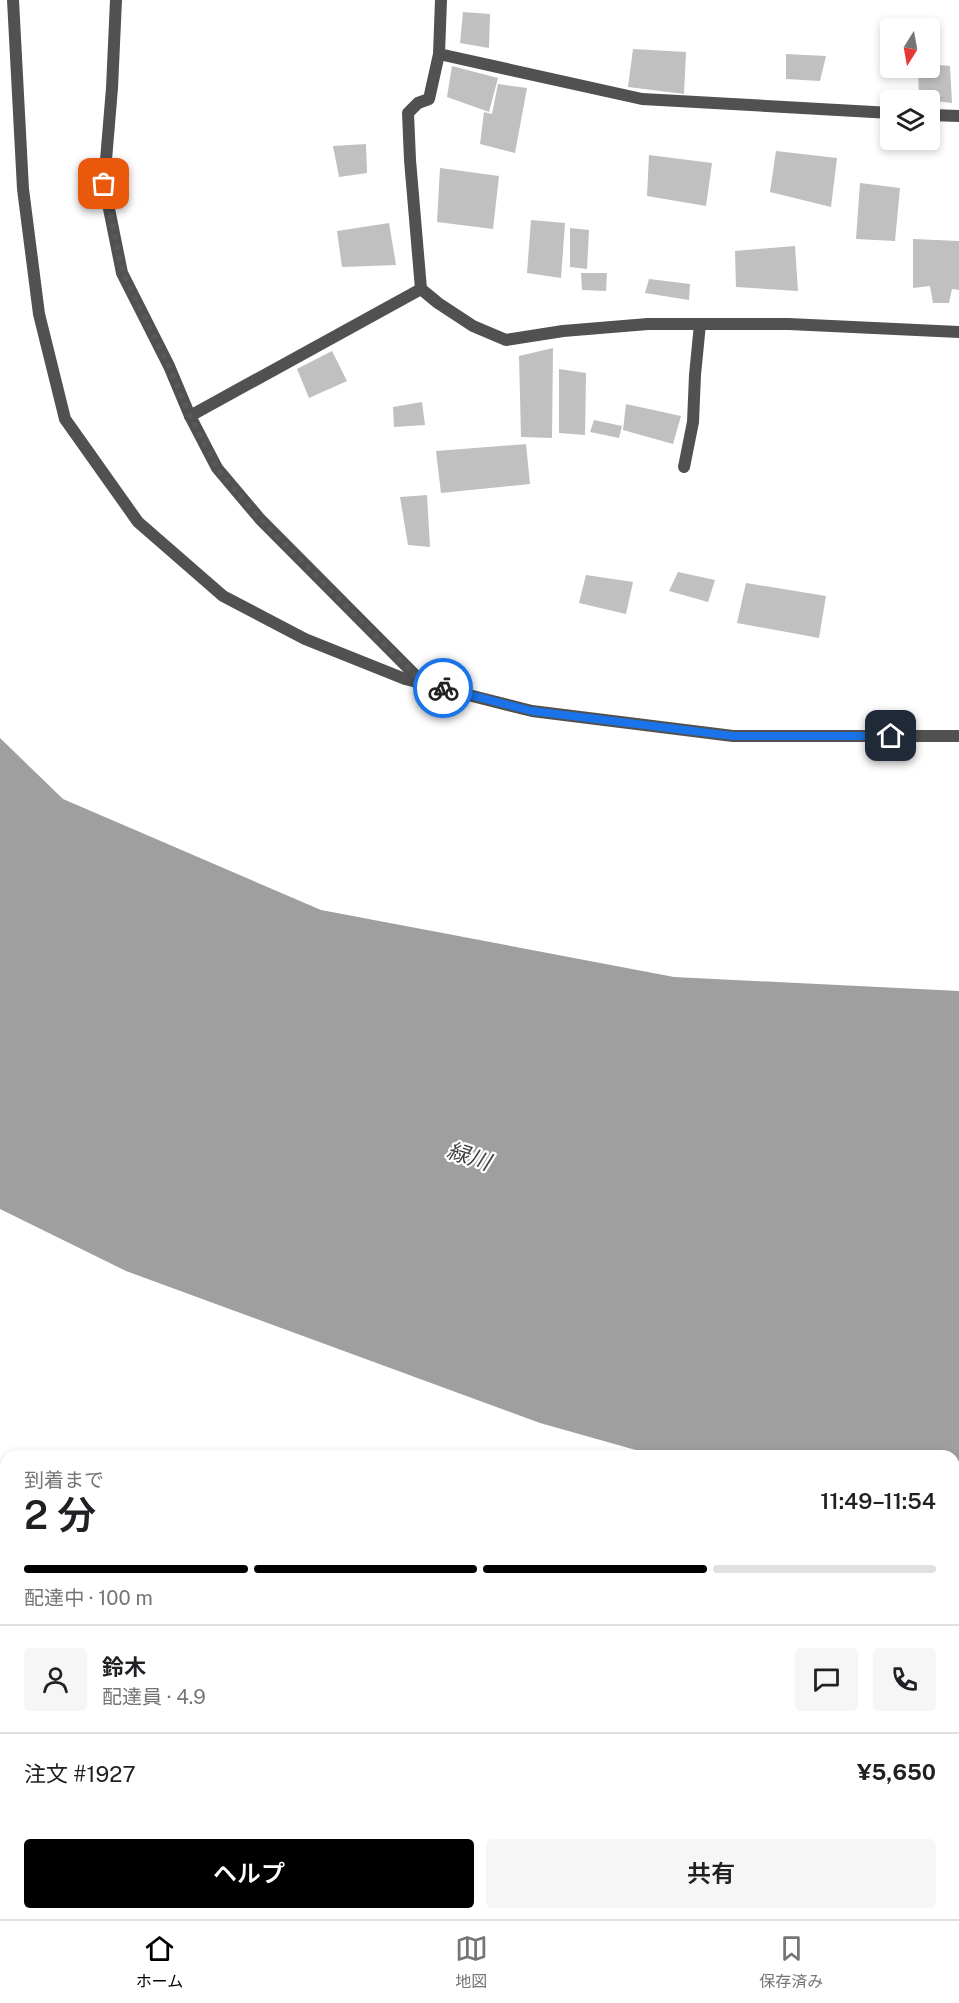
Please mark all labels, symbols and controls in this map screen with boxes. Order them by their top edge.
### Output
north arrow [880,18,940,78]
map controls [880,18,940,150]
button: layers [880,90,940,150]
pin [78,158,129,209]
icon: bag [87,167,120,200]
courier [413,658,473,718]
icon: bike [427,672,460,705]
pin [865,710,916,761]
icon: home [874,719,907,752]
water label: 緑川 [444,1137,496,1176]
text: 到着まで [24,1468,104,1492]
text: 11:49–11:54 [820,1488,936,1514]
text: 2 分 [24,1492,96,1538]
text: 配達中 · 100 m [24,1586,153,1610]
button: person [24,1648,87,1711]
button: chat [795,1648,858,1711]
button: phone [873,1648,936,1711]
text: 鈴木 [102,1654,146,1680]
text: 配達員 · 4.9 [102,1685,206,1709]
text: ¥5,650 [857,1759,936,1785]
text: 注文 #1927 [24,1761,136,1787]
button: ヘルプ [24,1839,474,1908]
button: 共有 [486,1839,936,1908]
tab: ホーム [136,1932,183,1992]
tab: 地図 [455,1932,488,1992]
tab: 保存済み [759,1932,823,1992]

